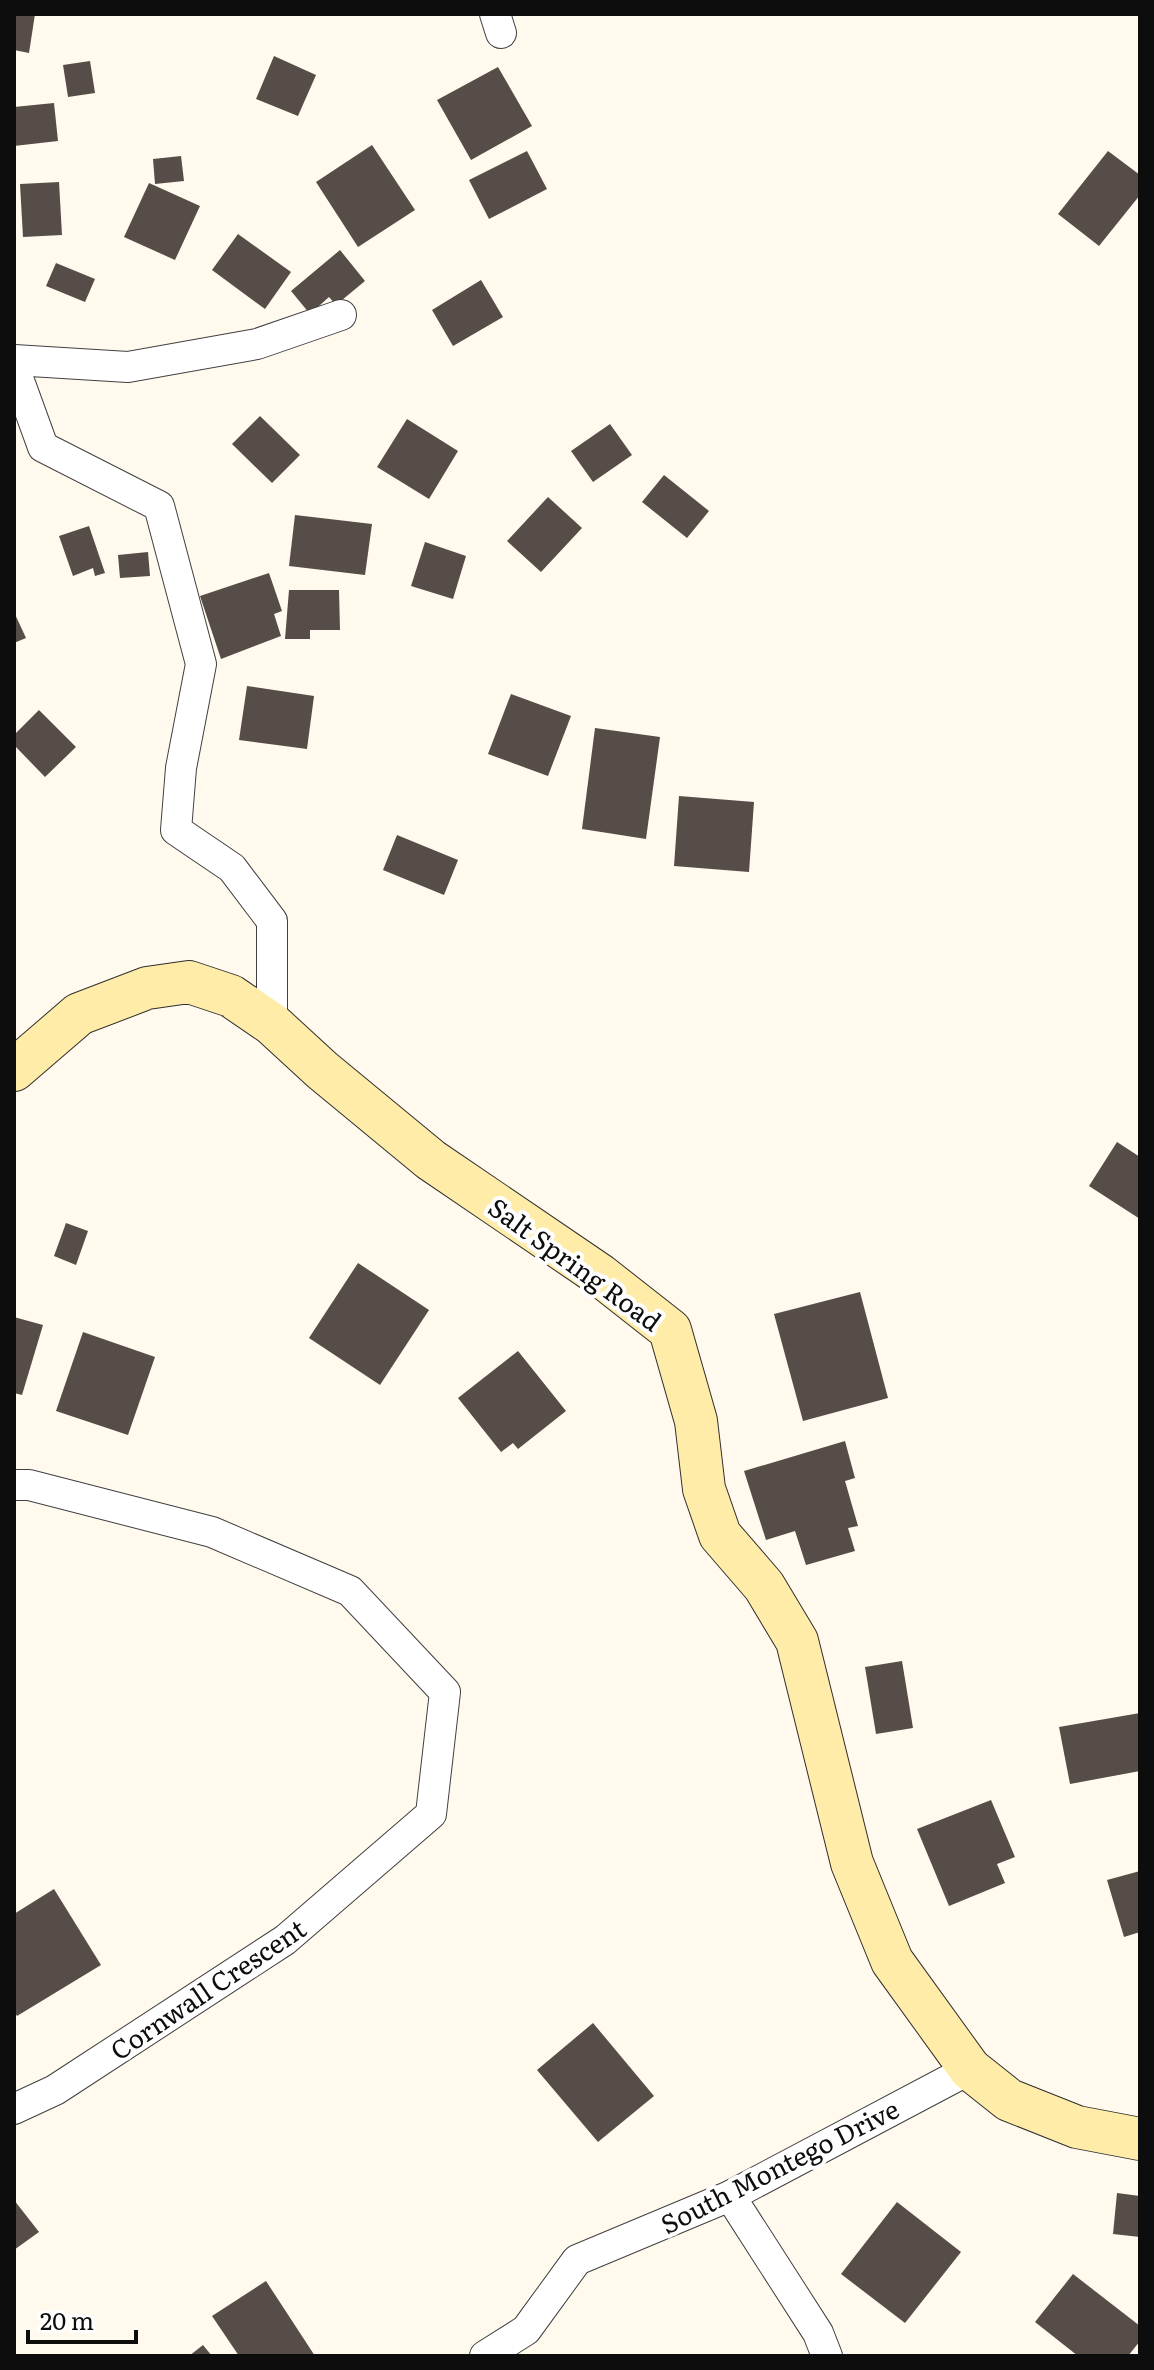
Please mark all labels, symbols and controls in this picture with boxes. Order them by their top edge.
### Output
street label: Salt Spring Road [481,1187,671,1339]
street label: Cornwall Crescent [101,1908,313,2068]
street label: South Montego Drive [653,2088,905,2242]
scale bar [28,2294,136,2344]
text: 20 m [40,2302,94,2337]

